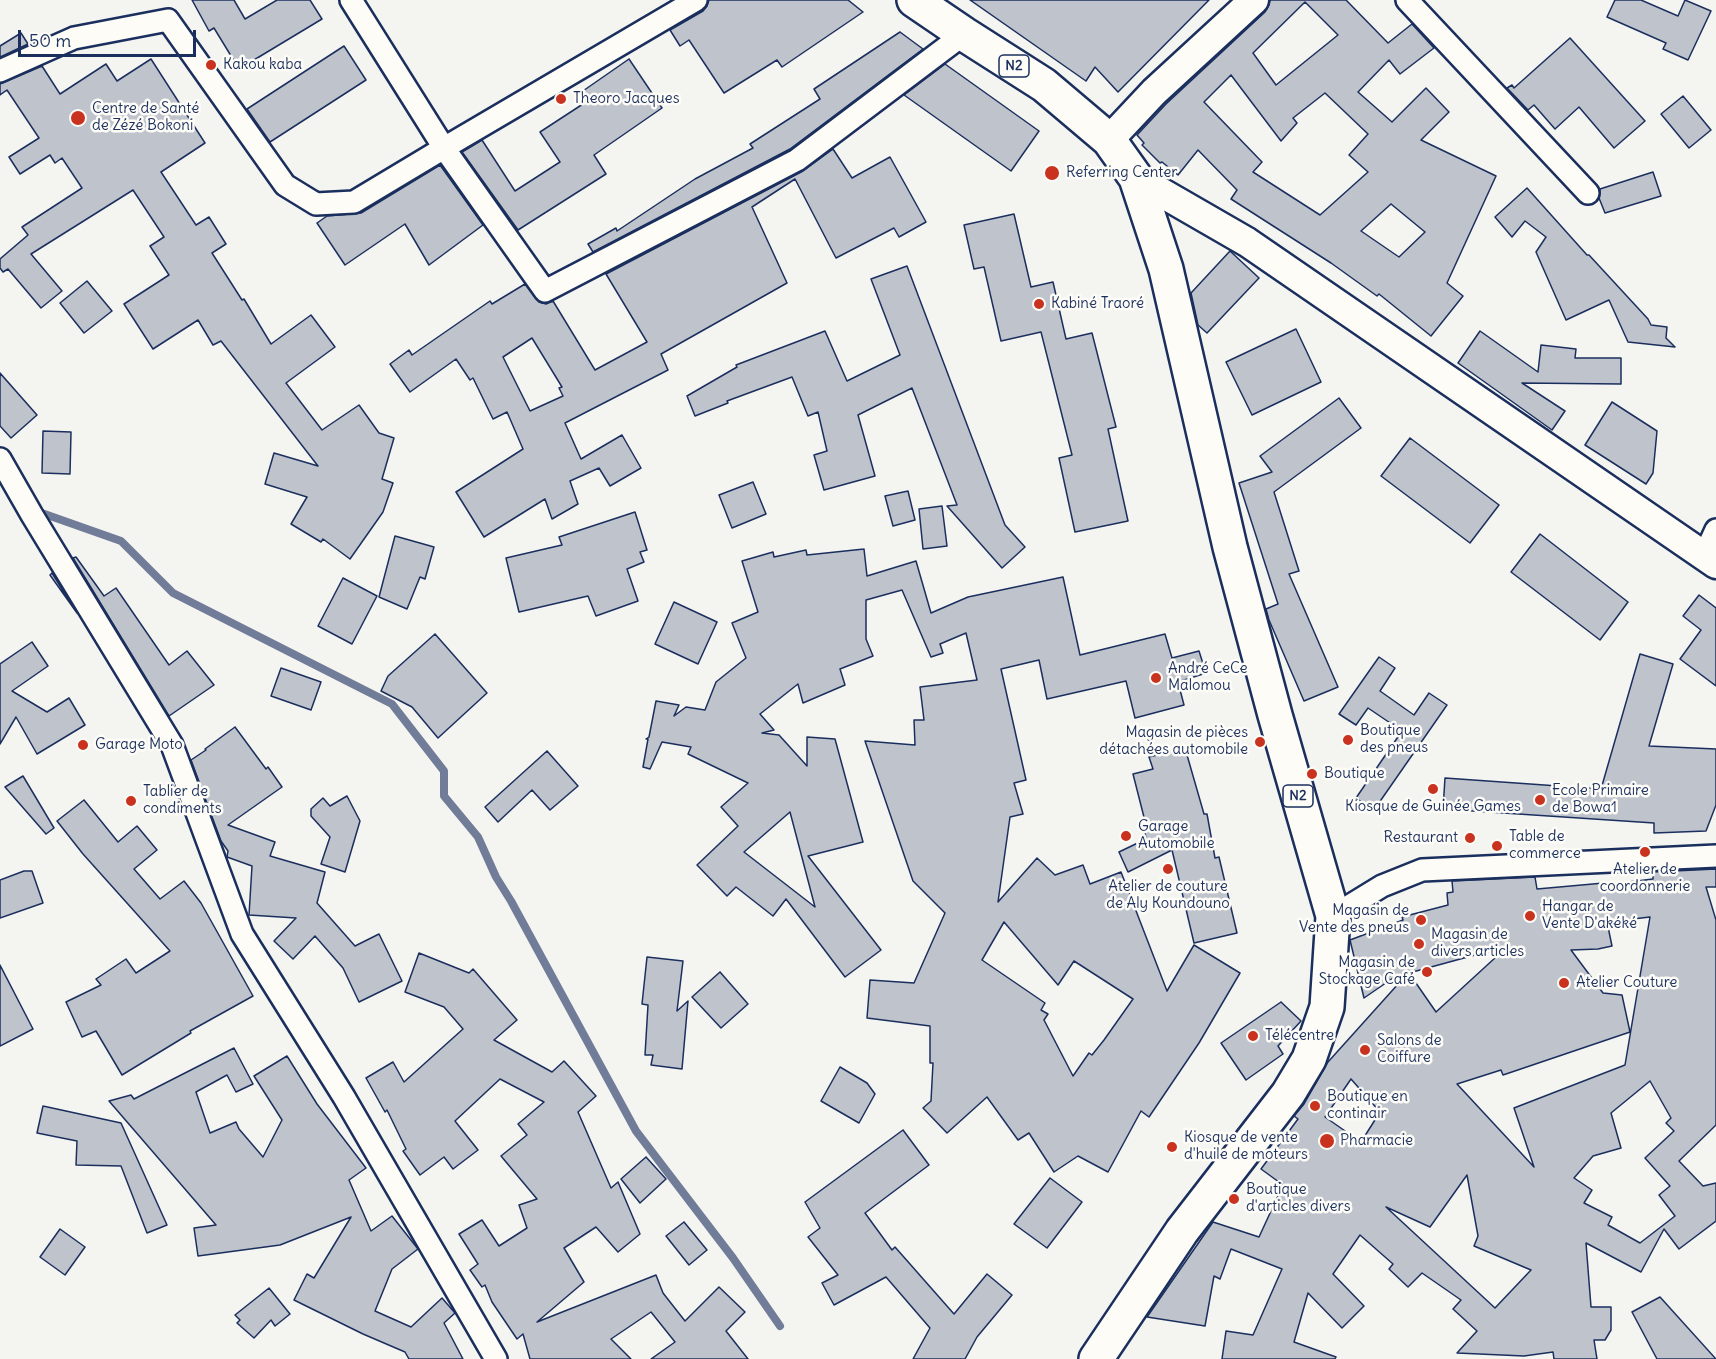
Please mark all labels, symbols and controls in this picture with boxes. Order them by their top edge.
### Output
scale bar [21,18,200,56]
text: 50 m [29,29,71,52]
road number: N2 [999,55,1029,77]
place label: Kakou kaba [223,56,302,74]
marker: Kakou kaba [204,58,218,72]
place label: Theoro Jacques [573,90,679,108]
marker: Theoro Jacques [554,92,568,106]
place label: Centre de Santé de Zézé Bokoni [92,100,199,135]
marker: Centre de Santé de Zézé Bokoni [69,109,87,127]
marker: Referring Center [1043,164,1061,182]
place label: Referring Center [1066,164,1177,182]
place label: Kabiné Traoré [1051,295,1144,313]
marker: Kabiné Traoré [1032,297,1046,311]
place label: André CeCe Malomou [1168,660,1248,695]
marker: André CeCe Malomou [1149,671,1163,685]
place label: Boutique des pneus [1360,722,1428,757]
place label: Magasin de pièces détachées automobile [1099,724,1248,759]
marker: Boutique des pneus [1341,733,1355,747]
marker: Magasin de pièces détachées automobile [1253,735,1267,749]
place label: Garage Moto [95,736,183,754]
marker: Garage Moto [76,738,90,752]
place label: Boutique [1324,765,1384,783]
marker: Boutique [1305,767,1319,781]
marker: Kiosque de Guinée Games [1426,782,1440,796]
place label: Ecole Primaire de Bowa1 [1552,782,1649,817]
place label: Tablier de condiments [143,783,221,818]
road number: N2 [1283,785,1313,807]
marker: Ecole Primaire de Bowa1 [1533,793,1547,807]
marker: Tablier de condiments [124,794,138,808]
place label: Kiosque de Guinée Games [1345,798,1521,816]
place label: Garage Automobile [1138,818,1215,853]
place label: Table de commerce [1509,828,1581,863]
marker: Garage Automobile [1119,829,1133,843]
place label: Restaurant [1383,829,1458,847]
marker: Restaurant [1463,831,1477,845]
marker: Table de commerce [1490,839,1504,853]
marker: Atelier de coordonnerie [1638,845,1652,859]
place label: Atelier de coordonnerie [1600,861,1690,896]
marker: Atelier de couture de Aly Koundouno [1161,862,1175,876]
place label: Atelier de couture de Aly Koundouno [1106,878,1230,913]
place label: Hangar de Vente D'akéké [1542,898,1637,933]
place label: Magasin de Vente des pneus [1299,902,1409,937]
marker: Hangar de Vente D'akéké [1523,909,1537,923]
marker: Magasin de Vente des pneus [1414,913,1428,927]
place label: Magasin de divers articles [1431,926,1524,961]
marker: Magasin de divers articles [1412,937,1426,951]
place label: Magasin de Stockage Café [1319,954,1415,989]
marker: Magasin de Stockage Café [1420,965,1434,979]
place label: Atelier Couture [1576,974,1677,992]
marker: Atelier Couture [1557,976,1571,990]
place label: Télécentre [1265,1027,1334,1045]
marker: Télécentre [1246,1029,1260,1043]
place label: Salons de Coiffure [1377,1032,1442,1067]
marker: Salons de Coiffure [1358,1043,1372,1057]
place label: Boutique en continair [1327,1088,1408,1123]
marker: Boutique en continair [1308,1099,1322,1113]
place label: Kiosque de vente d'huile de moteurs [1184,1129,1308,1164]
marker: Pharmacie [1318,1132,1336,1150]
place label: Pharmacie [1340,1132,1413,1150]
marker: Kiosque de vente d'huile de moteurs [1165,1140,1179,1154]
place label: Boutique d'articles divers [1246,1181,1350,1216]
marker: Boutique d'articles divers [1227,1192,1241,1206]

